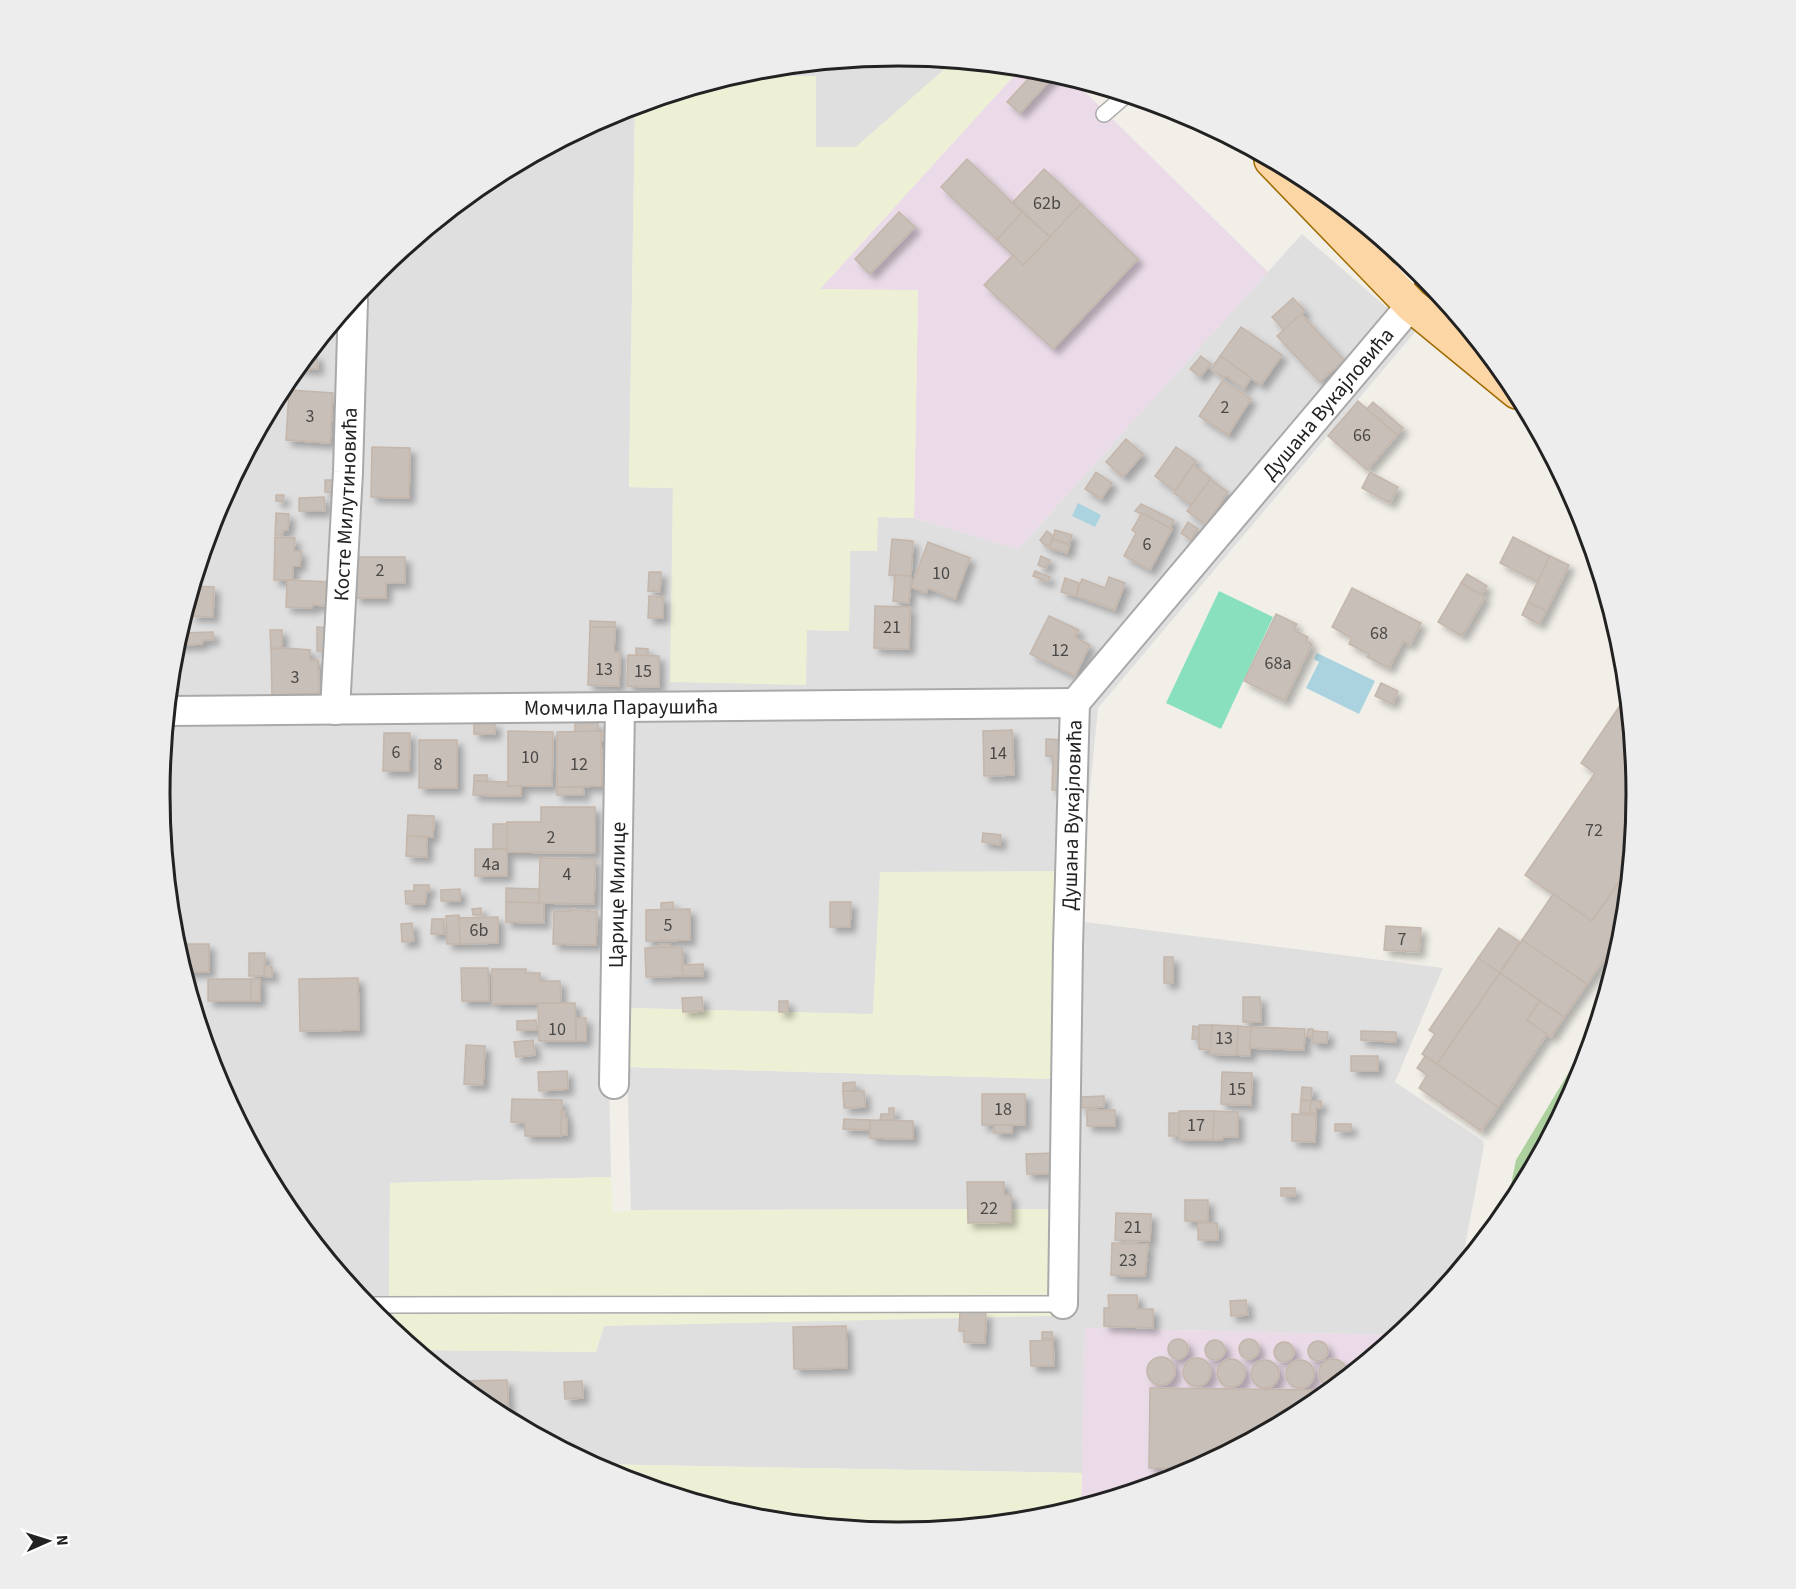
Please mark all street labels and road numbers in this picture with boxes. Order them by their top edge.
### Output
street label: Душана Вукајловића [1255,321,1401,486]
street label: Косте Милутиновића [326,407,365,602]
street label: Момчила Параушића [524,691,718,723]
street label: Душана Вукајловића [1054,719,1090,911]
street label: Царице Милице [601,822,633,968]

